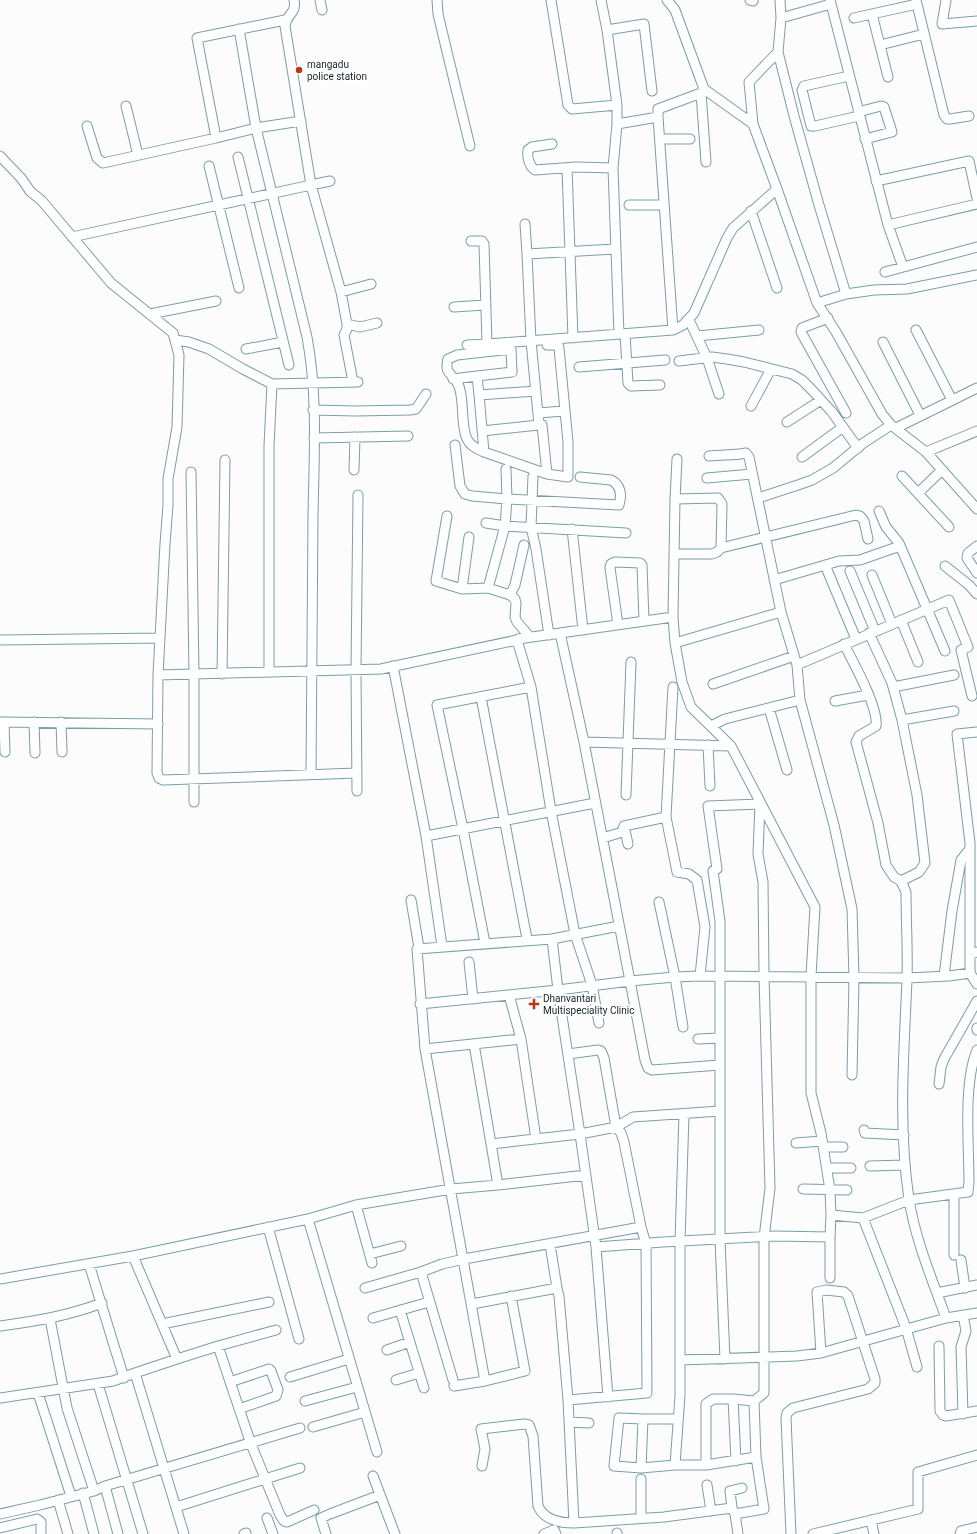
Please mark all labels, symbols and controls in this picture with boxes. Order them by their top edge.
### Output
place label: mangadu police station [307,59,367,82]
marker: mangadu police station [294,65,304,75]
place label: Dhanvantari Multispeciality Clinic [543,993,634,1016]
marker: Dhanvantari Multispeciality Clinic [528,998,540,1010]

